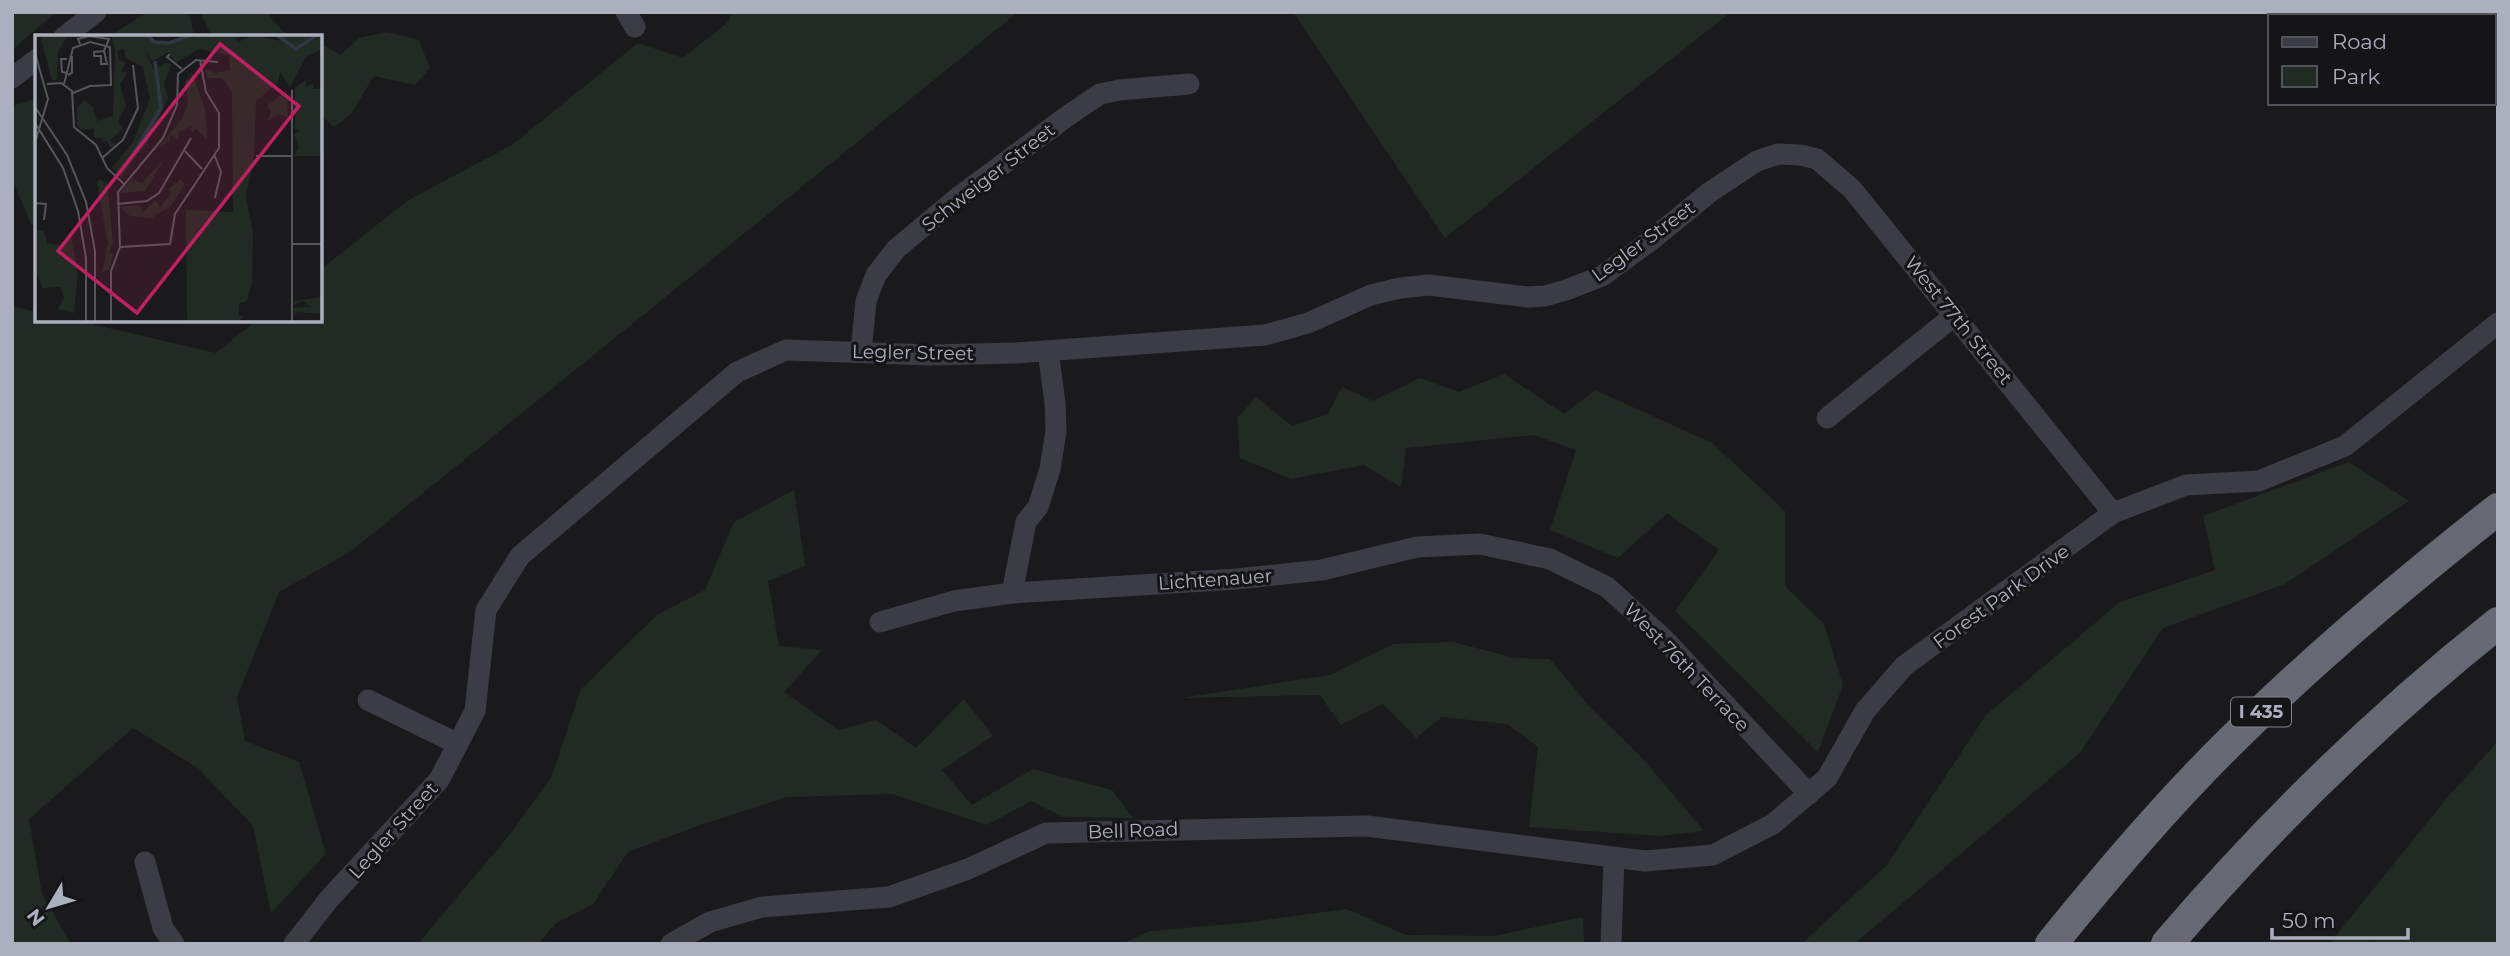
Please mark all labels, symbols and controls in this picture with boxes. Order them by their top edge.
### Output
legend [2268,14,2496,105]
text: Road [2332,29,2387,54]
inset map [35,35,322,322]
text: Park [2332,64,2380,89]
street label: Schweiger Street [917,118,1060,236]
street label: Legler Street [1587,196,1700,287]
street label: West 77th Street [1900,251,2018,389]
street label: Legler Street [852,340,975,365]
street label: Forest Park Drive [1929,539,2074,653]
street label: Lichtenauer [1157,564,1273,595]
street label: West 76th Terrace [1619,598,1754,737]
road number: I 435 [2231,698,2291,726]
street label: Legler Street [344,777,443,883]
street label: Bell Road [1087,817,1179,844]
north arrow [14,872,84,942]
scale bar [2272,897,2408,941]
text: N [22,904,50,930]
text: 50 m [2282,908,2336,933]

